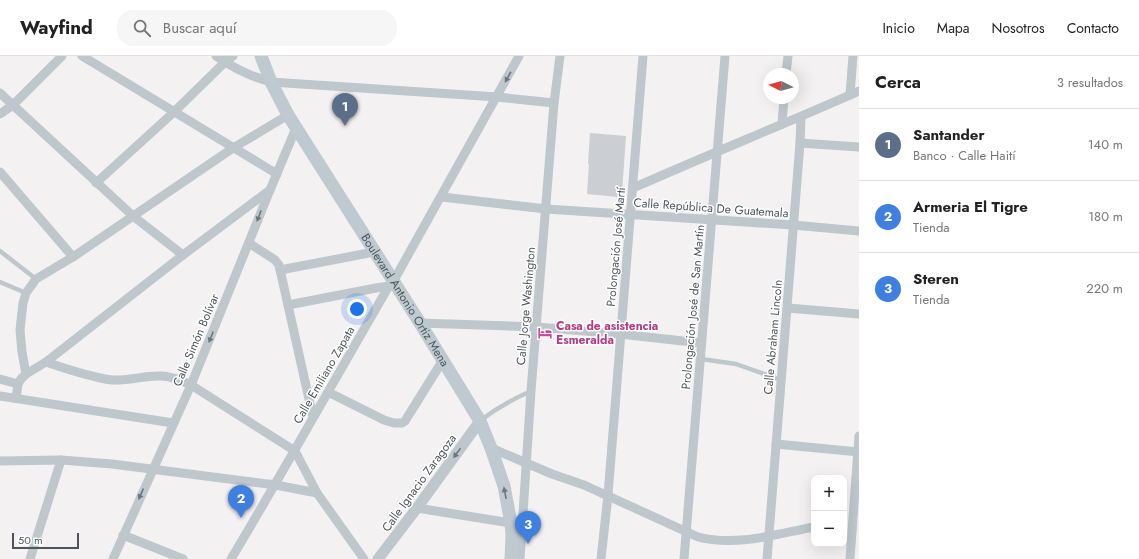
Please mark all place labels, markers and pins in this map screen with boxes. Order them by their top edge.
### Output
pin: 1 [332,93,358,126]
place label: Casa de asistencia Esmeralda [556,317,658,349]
hotel icon: Casa de asistencia Esmeralda [537,325,553,341]
pin: 2 [228,485,254,518]
pin: 3 [515,511,541,544]

